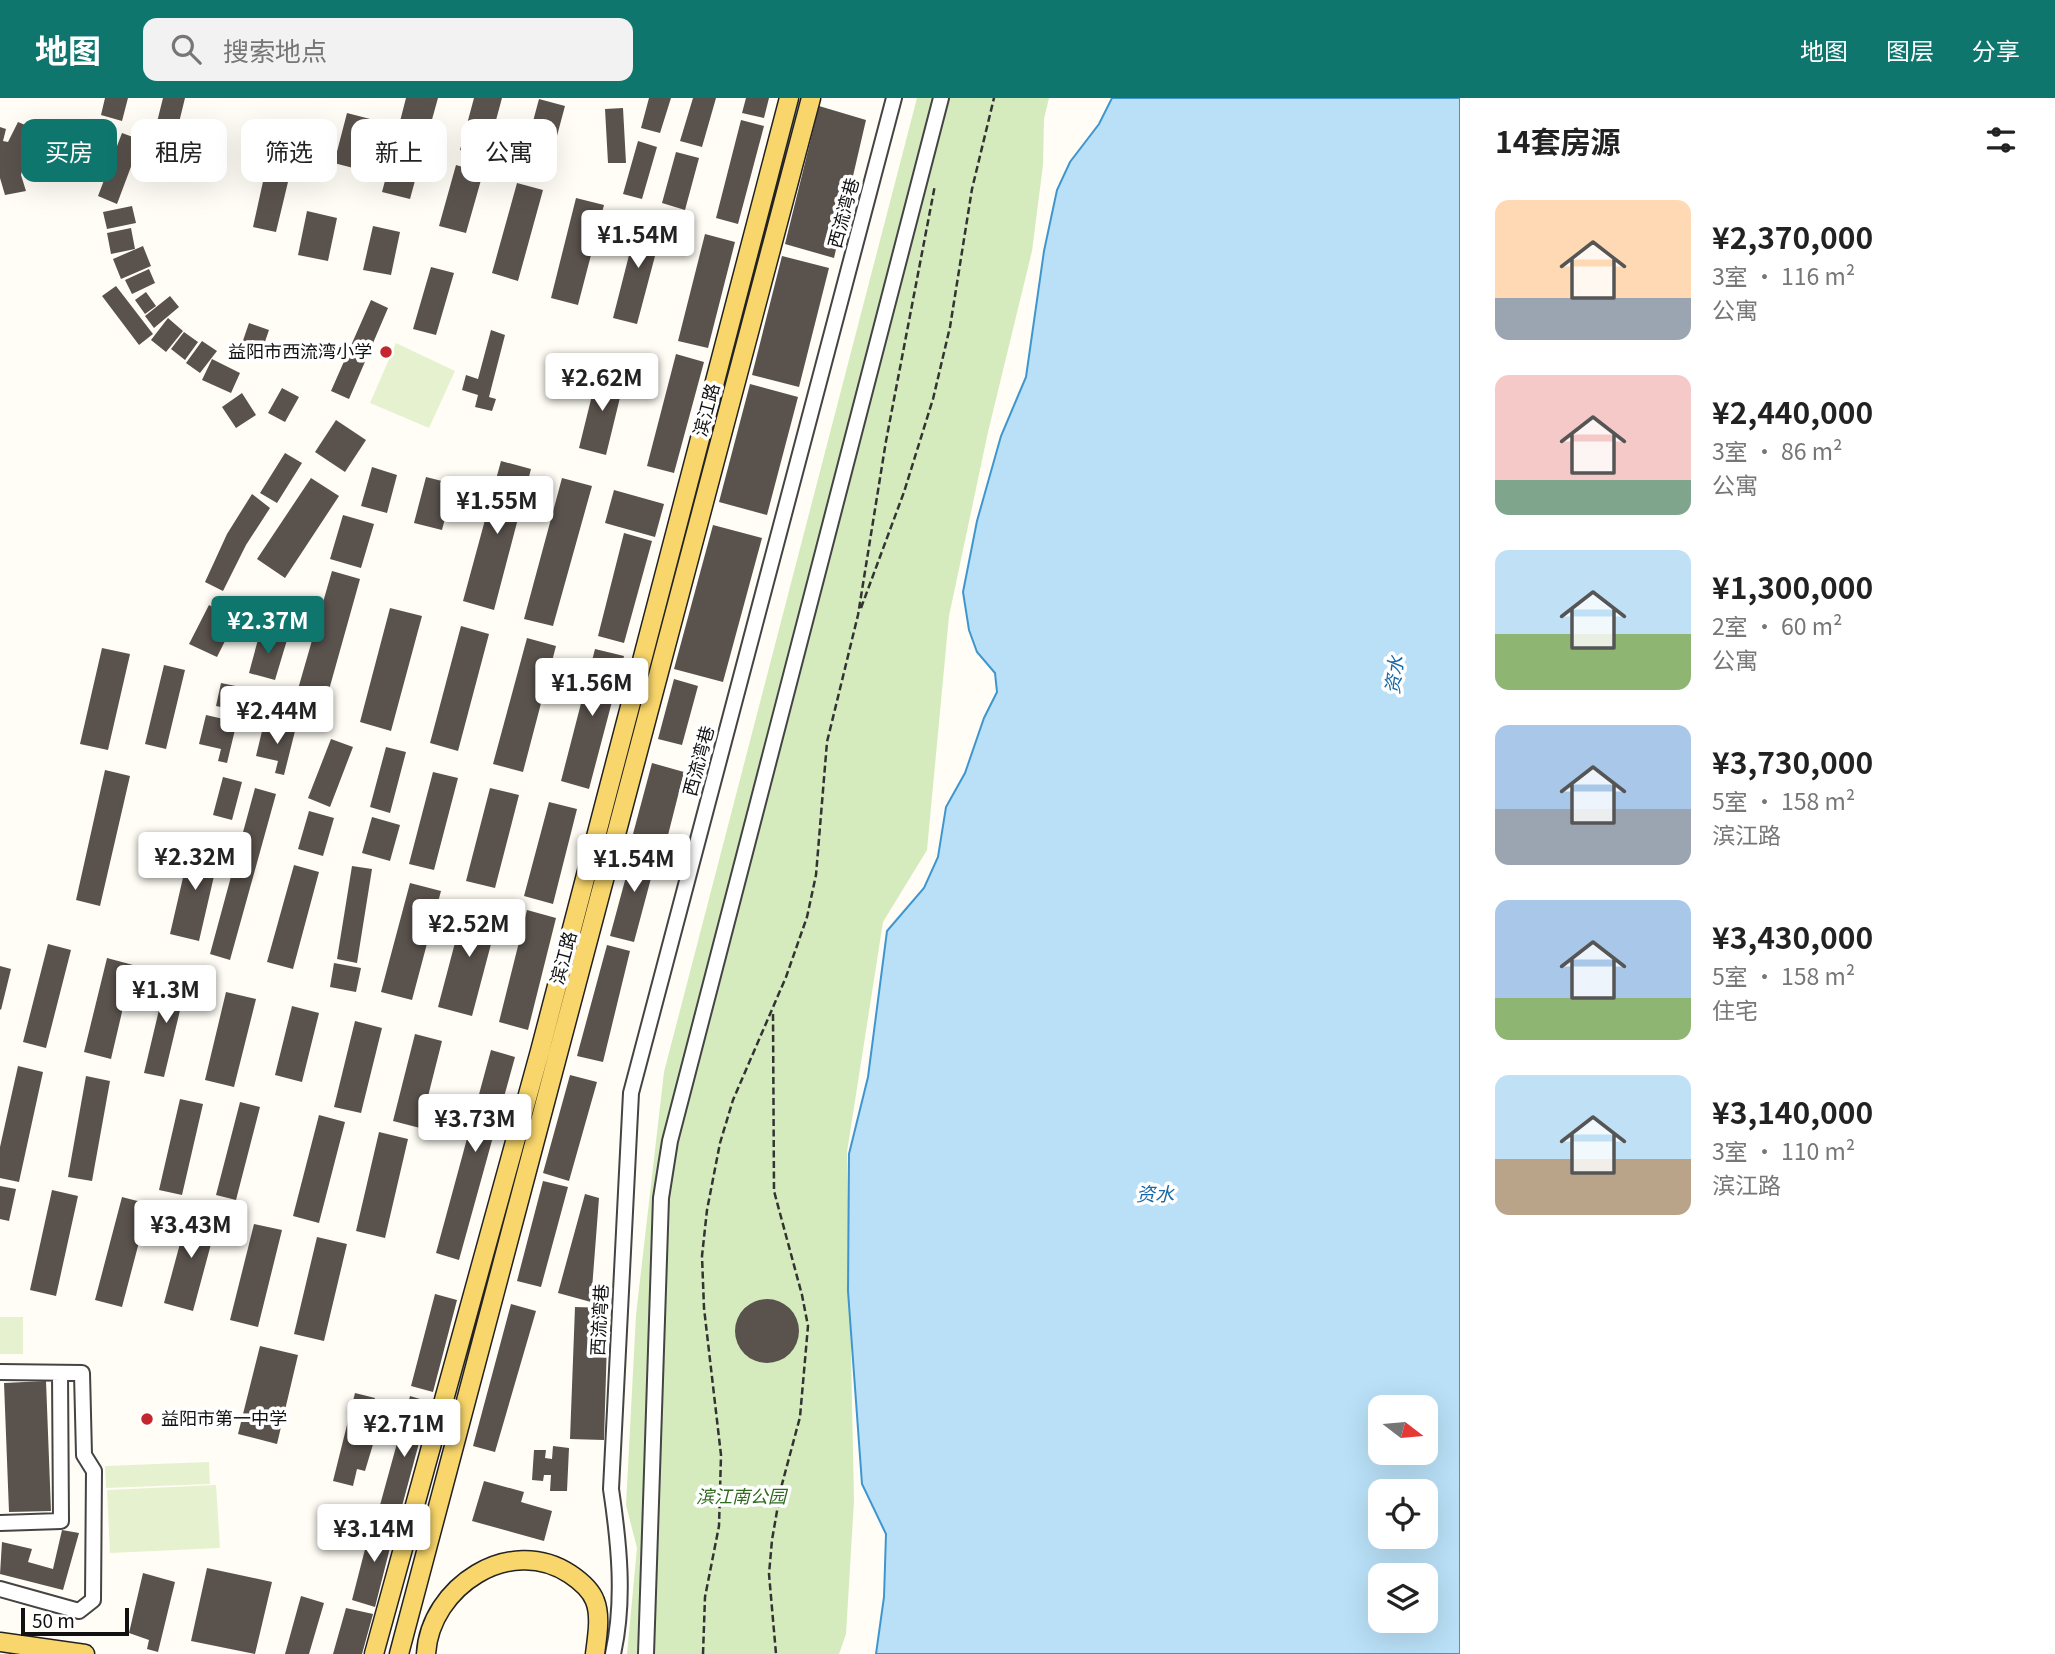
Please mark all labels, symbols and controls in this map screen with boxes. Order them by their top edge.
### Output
search box [143,18,633,81]
text: 地图 [35,25,101,73]
icon: search [167,30,205,68]
text: 搜索地点 [223,31,327,68]
text: 地图 [1800,32,1848,67]
text: 图层 [1886,32,1934,67]
text: 分享 [1972,32,2020,67]
text: 14套房源 [1495,118,1620,162]
chip: 买房 [21,119,117,182]
chip: 租房 [131,119,227,182]
chip: 筛选 [241,119,337,182]
chip: 新上 [351,119,447,182]
chip: 公寓 [461,119,557,182]
icon: filters [1982,121,2020,159]
street label: 西流湾巷 [820,174,864,251]
pin: ¥1.54M [581,211,695,270]
text: ¥2,370,000 [1712,214,1873,258]
text: ¥1.54M [597,216,679,250]
icon: home [1551,228,1635,312]
text: 3室 · 116 m² [1712,258,1855,292]
text: 公寓 [1712,292,1758,326]
place label: 益阳市西流湾小学 [228,337,372,363]
marker: 益阳市西流湾小学 [378,344,394,360]
pin: ¥2.62M [545,354,659,413]
text: ¥2.62M [561,359,643,393]
street label: 滨江路 [686,380,725,439]
text: ¥2,440,000 [1712,389,1873,433]
icon: home [1551,403,1635,487]
text: 3室 · 86 m² [1712,433,1843,467]
text: 公寓 [1712,467,1758,501]
pin: ¥1.55M [440,476,554,536]
text: ¥1.55M [456,482,538,516]
text: ¥1,300,000 [1712,564,1873,608]
icon: home [1551,578,1635,662]
pin: ¥2.37M [211,596,325,656]
text: ¥2.37M [227,602,309,636]
text: 2室 · 60 m² [1712,608,1843,642]
text: 公寓 [1712,642,1758,676]
water label: 资水 [1377,653,1408,695]
pin: ¥1.56M [535,658,649,718]
text: ¥1.56M [551,664,633,698]
pin: ¥2.44M [220,686,334,746]
text: ¥2.44M [236,692,318,726]
street label: 西流湾巷 [675,722,719,799]
text: ¥3,730,000 [1712,739,1873,783]
icon: home [1551,753,1635,837]
text: 5室 · 158 m² [1712,783,1855,817]
text: 滨江路 [1712,817,1781,851]
pin: ¥2.32M [138,832,252,892]
pin: ¥1.54M [577,834,691,894]
text: ¥2.32M [154,838,236,872]
text: ¥1.54M [593,840,675,874]
pin: ¥2.52M [412,900,526,959]
text: ¥2.52M [428,905,510,939]
text: ¥3,430,000 [1712,914,1873,958]
street label: 滨江路 [543,928,582,987]
icon: home [1551,928,1635,1012]
text: 5室 · 158 m² [1712,958,1855,992]
pin: ¥1.3M [117,965,215,1025]
text: ¥1.3M [132,971,200,1005]
text: 住宅 [1712,992,1758,1026]
text: ¥3,140,000 [1712,1089,1873,1133]
pin: ¥3.73M [418,1094,532,1154]
text: ¥3.73M [434,1100,516,1134]
icon: home [1551,1103,1635,1187]
text: 3室 · 110 m² [1712,1133,1855,1167]
text: 滨江路 [1712,1167,1781,1201]
water label: 资水 [1136,1179,1175,1206]
pin: ¥3.43M [134,1200,248,1260]
text: ¥3.43M [150,1206,232,1240]
street label: 西流湾巷 [583,1283,613,1357]
north arrow [1368,1395,1438,1465]
map controls [1368,1395,1438,1633]
pin: ¥2.71M [347,1400,461,1459]
place label: 益阳市第一中学 [161,1404,287,1430]
text: ¥2.71M [363,1405,445,1439]
marker: 益阳市第一中学 [139,1411,155,1427]
button: locate [1368,1479,1438,1549]
park label: 滨江南公园 [696,1482,789,1508]
pin: ¥3.14M [317,1504,431,1564]
text: ¥3.14M [333,1510,415,1544]
button: layers [1368,1563,1438,1633]
scale bar [21,1605,130,1637]
text: 50 m [32,1606,75,1633]

